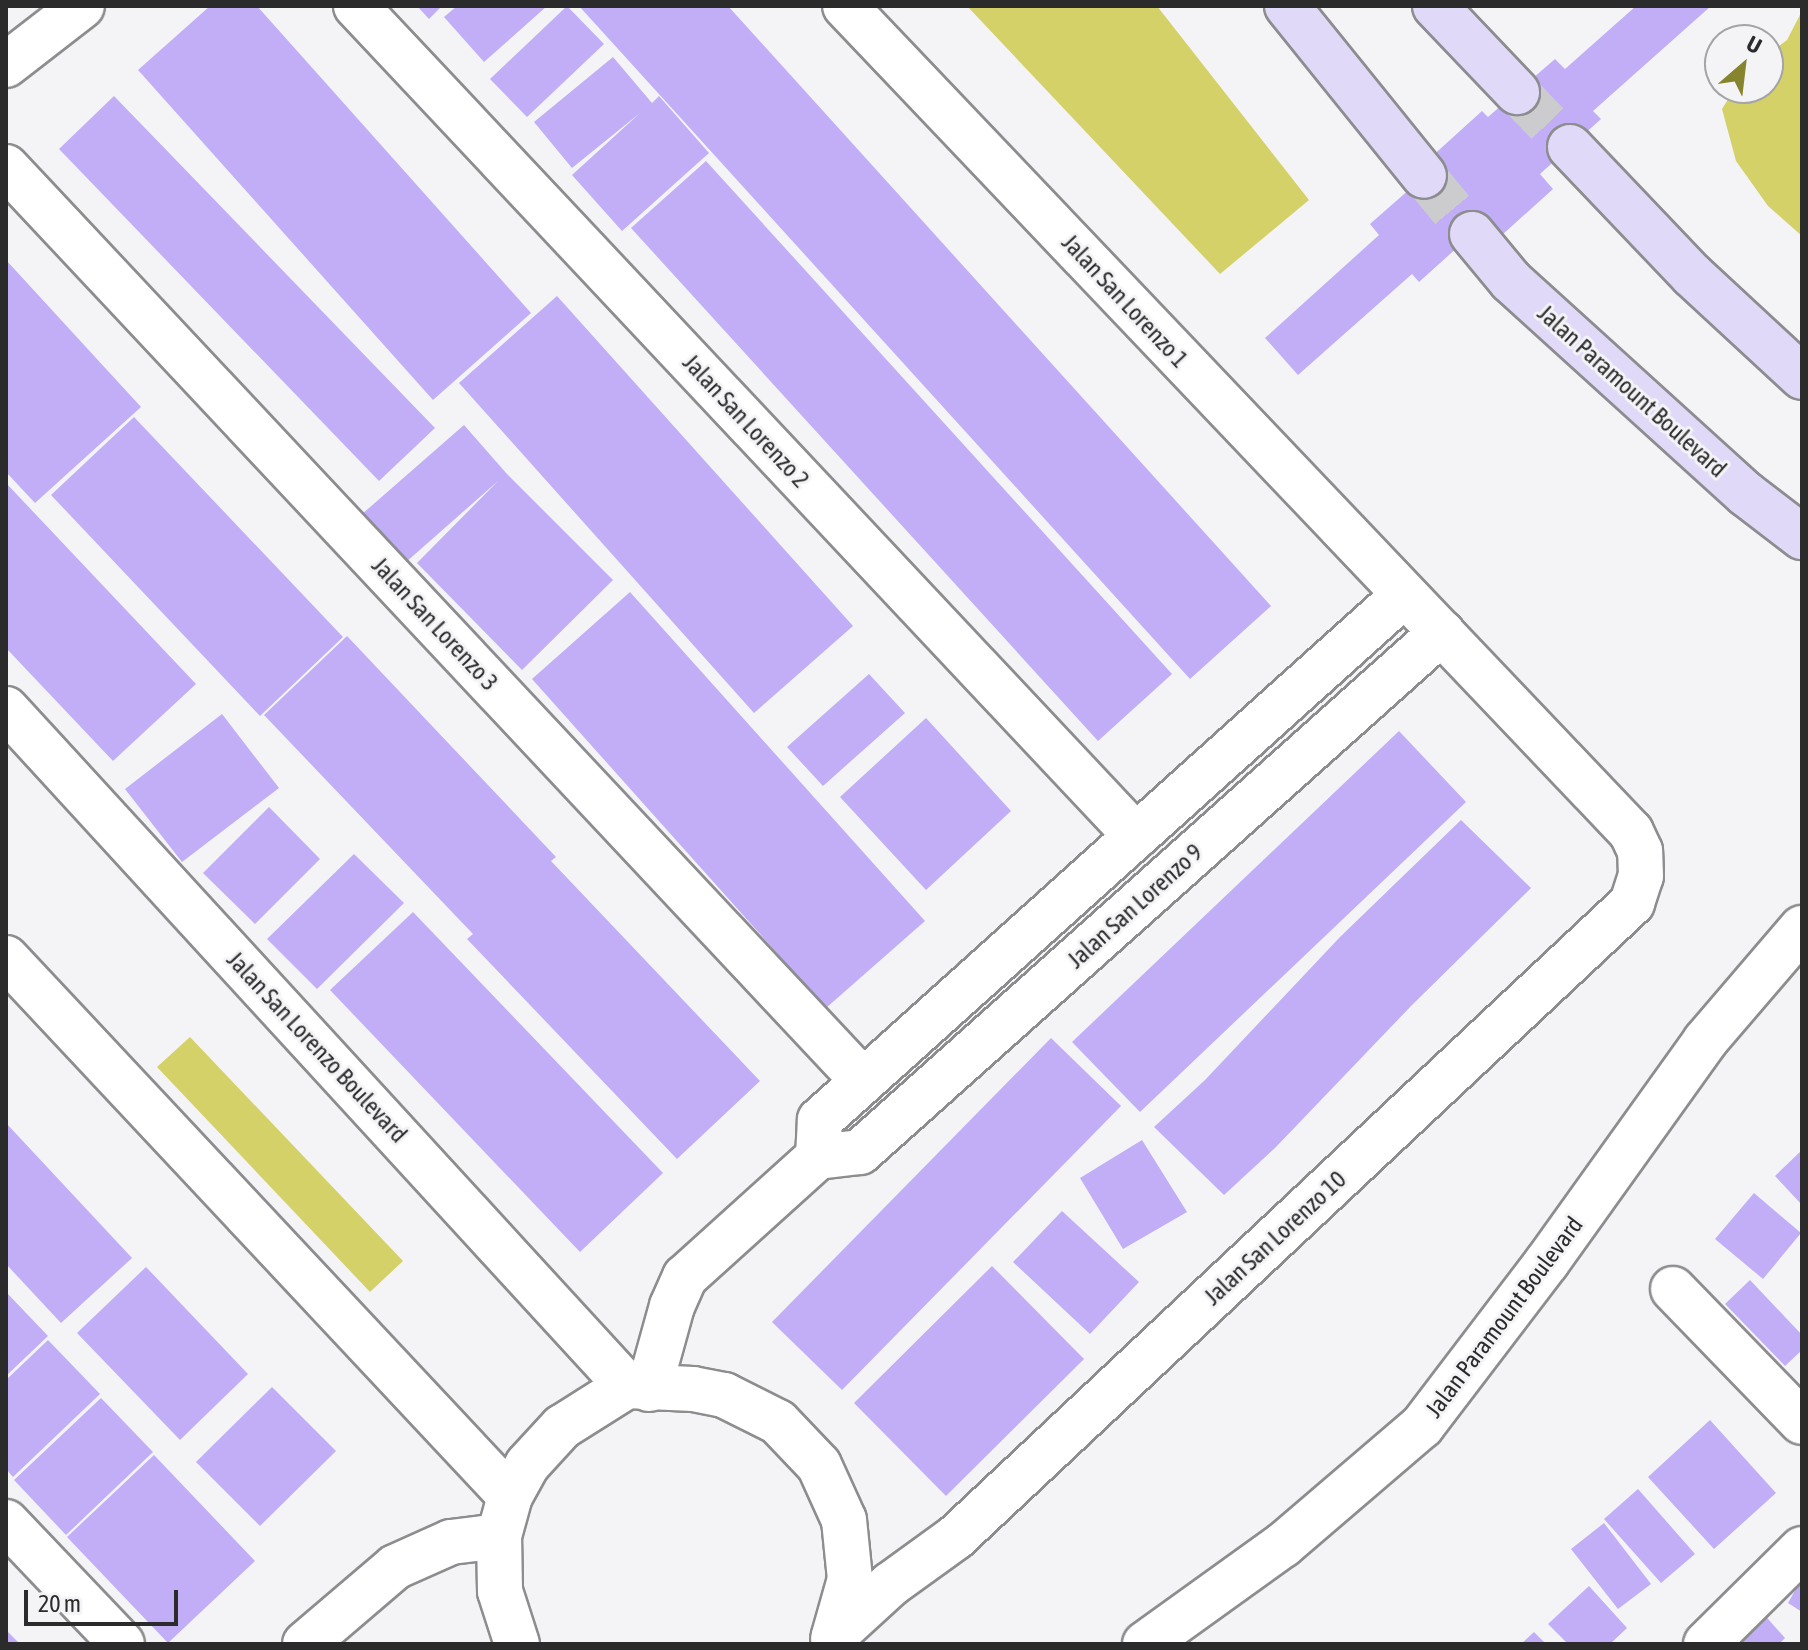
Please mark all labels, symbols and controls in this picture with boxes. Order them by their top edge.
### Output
north arrow [1704,24,1784,104]
text: U [1742,30,1766,59]
street label: Jalan San Lorenzo 1 [1056,228,1194,374]
street label: Jalan Paramount Boulevard [1532,299,1732,483]
street label: Jalan San Lorenzo 2 [677,348,815,494]
street label: Jalan San Lorenzo 3 [366,551,504,697]
street label: Jalan San Lorenzo 9 [1061,838,1209,974]
street label: Jalan San Lorenzo Boulevard [221,945,413,1149]
street label: Jalan San Lorenzo 10 [1198,1165,1352,1311]
street label: Jalan Paramount Boulevard [1419,1211,1589,1423]
scale bar [28,1574,182,1624]
text: 20 m [38,1590,81,1617]

